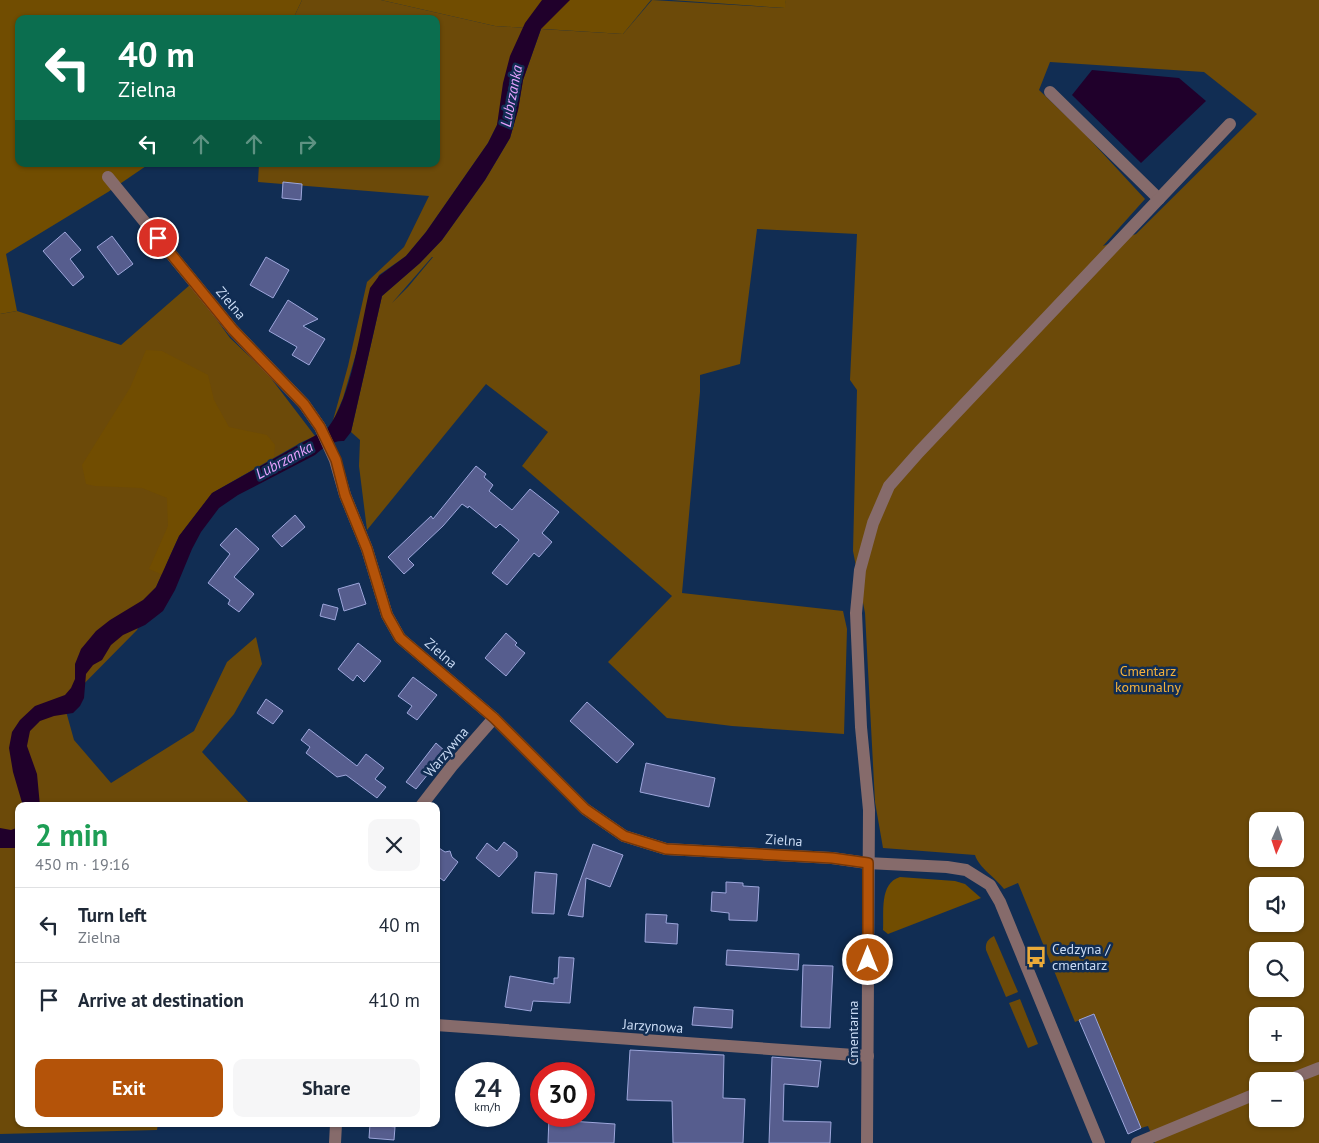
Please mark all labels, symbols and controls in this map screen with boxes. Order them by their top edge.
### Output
text: 40 m [118,31,195,77]
icon: left [35,35,100,100]
water label: Lubrzanka [496,63,526,129]
text: Zielna [118,75,176,103]
icon: left [134,130,162,158]
icon: ahead [187,130,215,158]
icon: ahead [240,130,268,158]
icon: right [293,130,321,158]
pin [137,217,179,259]
icon: arrive [144,224,172,252]
street label: Zielna [212,283,250,323]
water label: Lubrzanka [252,437,317,483]
street label: Zielna [421,634,461,672]
park label: Cmentarz komunalny [1115,662,1181,696]
street label: Warzywna [420,723,472,781]
north arrow [1249,812,1304,868]
map controls [1249,812,1304,1127]
text: 2 min [35,815,108,854]
button: close [368,819,420,871]
street label: Zielna [765,830,803,850]
text: 450 m · 19:16 [35,854,130,874]
button: sound [1249,877,1304,932]
text: Turn left [78,903,147,927]
icon: left [35,911,63,939]
text: 40 m [379,913,420,937]
text: Zielna [78,927,121,947]
position arrow [841,933,893,985]
place label: Cedzyna / cmentarz [1052,940,1111,974]
button: search [1249,942,1304,997]
bus stop icon: Cedzyna / cmentarz [1023,944,1049,970]
icon: arrive [35,986,63,1014]
text: Arrive at destination [78,988,244,1012]
text: 410 m [368,988,420,1012]
street label: Cmentarna [844,1000,862,1065]
button: + [1249,1007,1304,1062]
street label: Jarzynowa [621,1015,684,1037]
button: Exit [35,1059,223,1117]
button: Share [233,1059,420,1117]
speed limit sign: 30 [530,1062,595,1127]
text: 24 [473,1072,502,1104]
button: − [1249,1072,1304,1127]
text: km/h [474,1099,501,1114]

